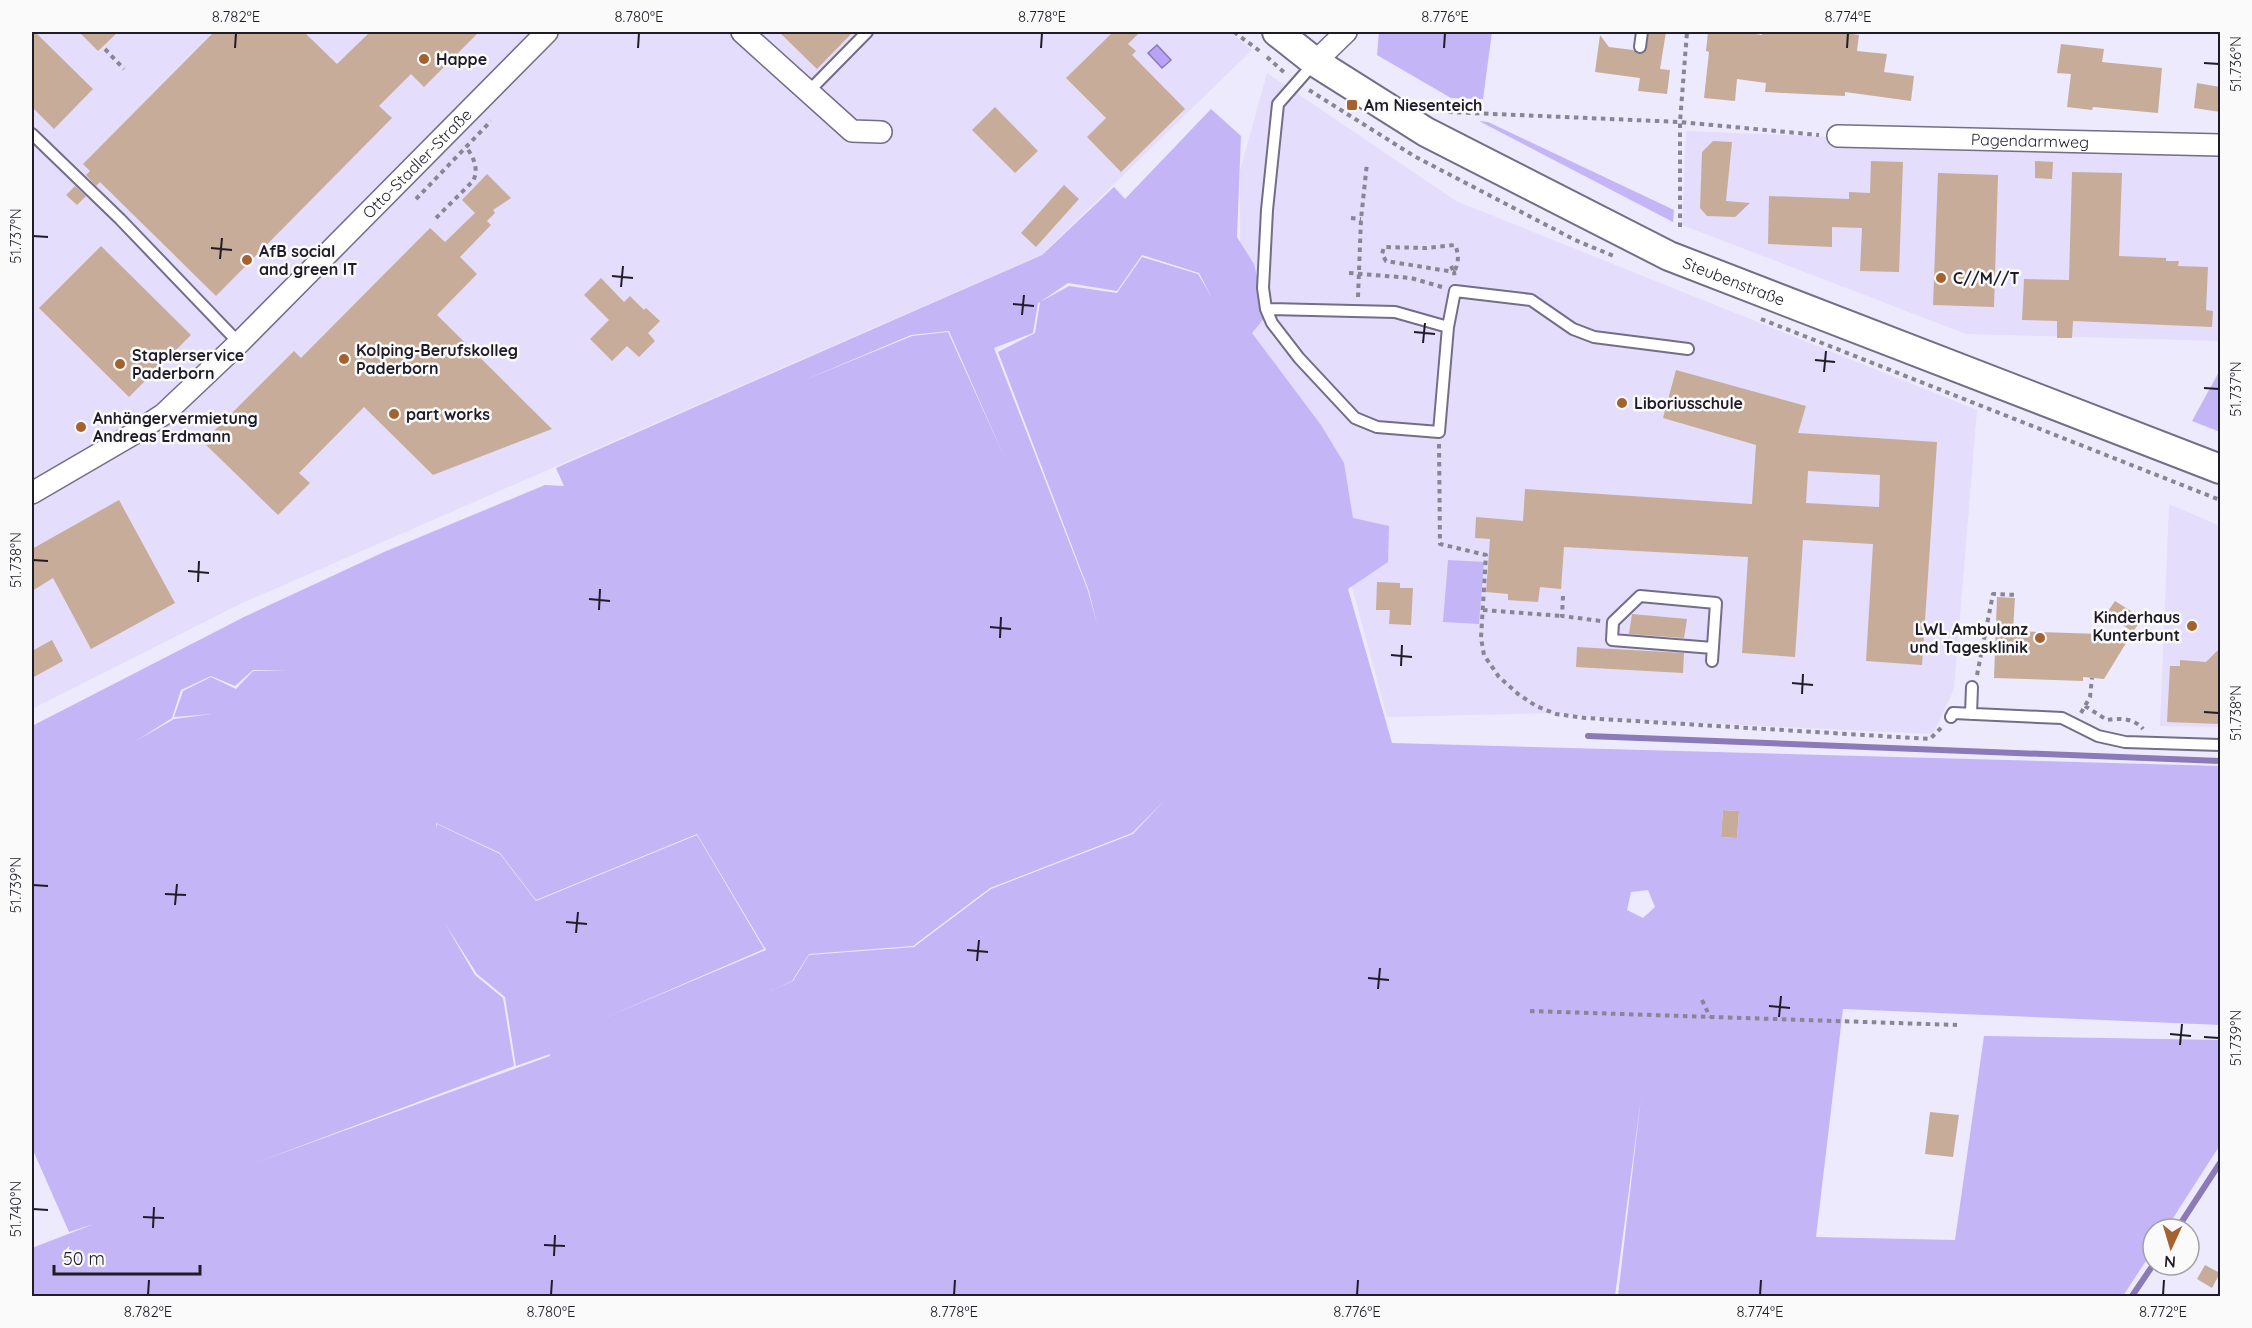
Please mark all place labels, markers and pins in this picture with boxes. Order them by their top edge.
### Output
place label: Happe [436,49,487,69]
marker: Happe [417,52,431,66]
place label: Am Niesenteich [1364,95,1483,115]
marker: Am Niesenteich [1345,98,1359,112]
place label: AfB social and green IT [259,241,357,279]
marker: AfB social and green IT [240,253,254,267]
place label: C//M//T [1953,268,2020,288]
marker: C//M//T [1934,271,1948,285]
place label: Kolping-Berufskolleg Paderborn [356,340,518,378]
place label: Staplerservice Paderborn [132,345,244,383]
marker: Kolping-Berufskolleg Paderborn [337,352,351,366]
marker: Staplerservice Paderborn [113,357,127,371]
place label: Liboriusschule [1634,393,1743,413]
marker: Liboriusschule [1615,396,1629,410]
place label: part works [406,404,490,424]
marker: part works [387,407,401,421]
place label: Anhängervermietung Andreas Erdmann [93,408,258,446]
marker: Anhängervermietung Andreas Erdmann [74,420,88,434]
place label: Kinderhaus Kunterbunt [2092,607,2180,645]
place label: LWL Ambulanz und Tagesklinik [1910,619,2028,657]
marker: Kinderhaus Kunterbunt [2185,619,2199,633]
marker: LWL Ambulanz und Tagesklinik [2033,631,2047,645]

